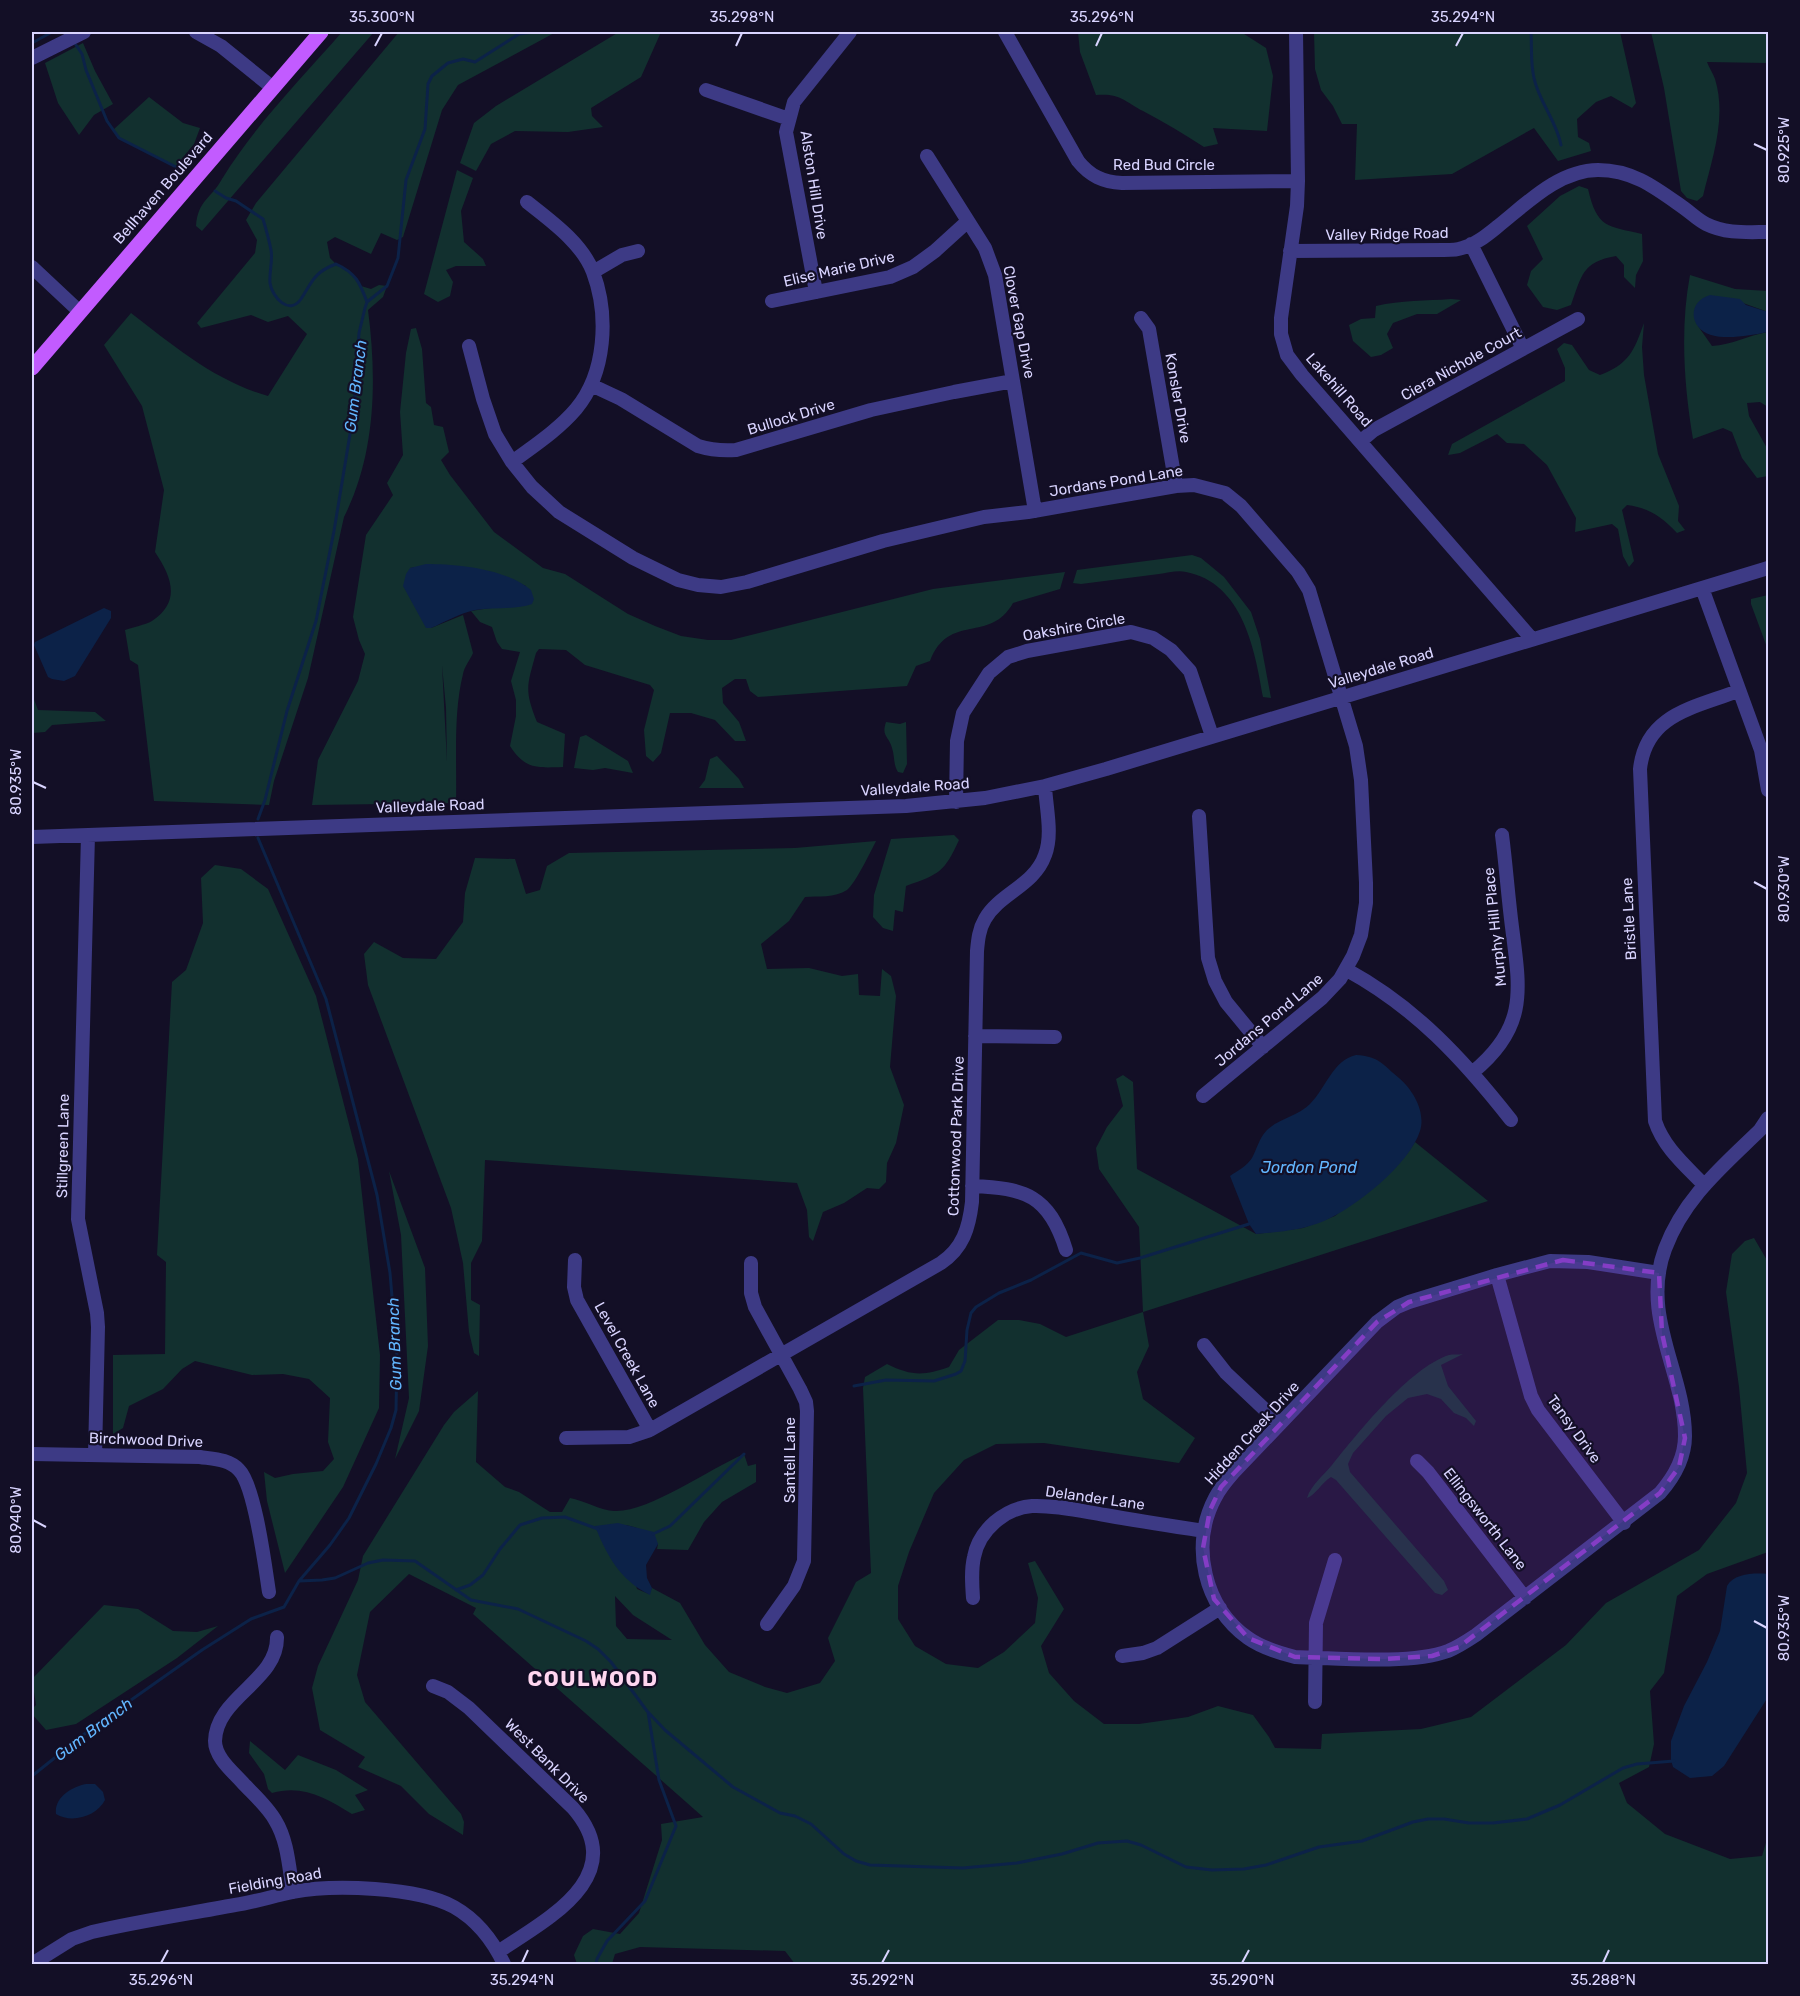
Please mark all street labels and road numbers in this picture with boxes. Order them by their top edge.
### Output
street label: Bellhaven Boulevard [110,128,216,248]
street label: Alston Hill Drive [797,129,831,241]
street label: Red Bud Circle [1113,156,1215,174]
street label: Valley Ridge Road [1325,224,1449,244]
street label: Elise Marie Drive [782,247,896,291]
street label: Clover Gap Drive [999,264,1039,380]
street label: Ciera Nichole Court [1398,323,1524,404]
street label: Lakehill Road [1302,349,1376,431]
street label: Konsler Drive [1161,352,1195,444]
street label: Bullock Drive [745,395,837,439]
street label: Jordans Pond Lane [1048,462,1184,500]
street label: Oakshire Circle [1021,609,1127,645]
street label: Valleydale Road [1326,643,1436,693]
street label: Valleydale Road [860,774,970,800]
street label: Valleydale Road [375,795,485,817]
street label: Murphy Hill Place [1480,867,1510,987]
street label: Bristle Lane [1618,877,1640,961]
street label: Jordans Pond Lane [1211,970,1327,1070]
street label: Cottonwood Park Drive [944,1056,968,1216]
street label: Stillgreen Lane [53,1094,73,1198]
street label: Level Creek Lane [591,1299,663,1411]
street label: Hidden Creek Drive [1201,1378,1303,1488]
street label: Tansy Drive [1543,1391,1605,1467]
street label: Santell Lane [781,1417,799,1503]
street label: Birchwood Drive [89,1429,203,1451]
street label: Ellingsworth Lane [1440,1464,1530,1574]
street label: Delander Lane [1044,1482,1146,1514]
street label: West Bank Drive [501,1715,593,1807]
street label: Fielding Road [227,1864,323,1898]

